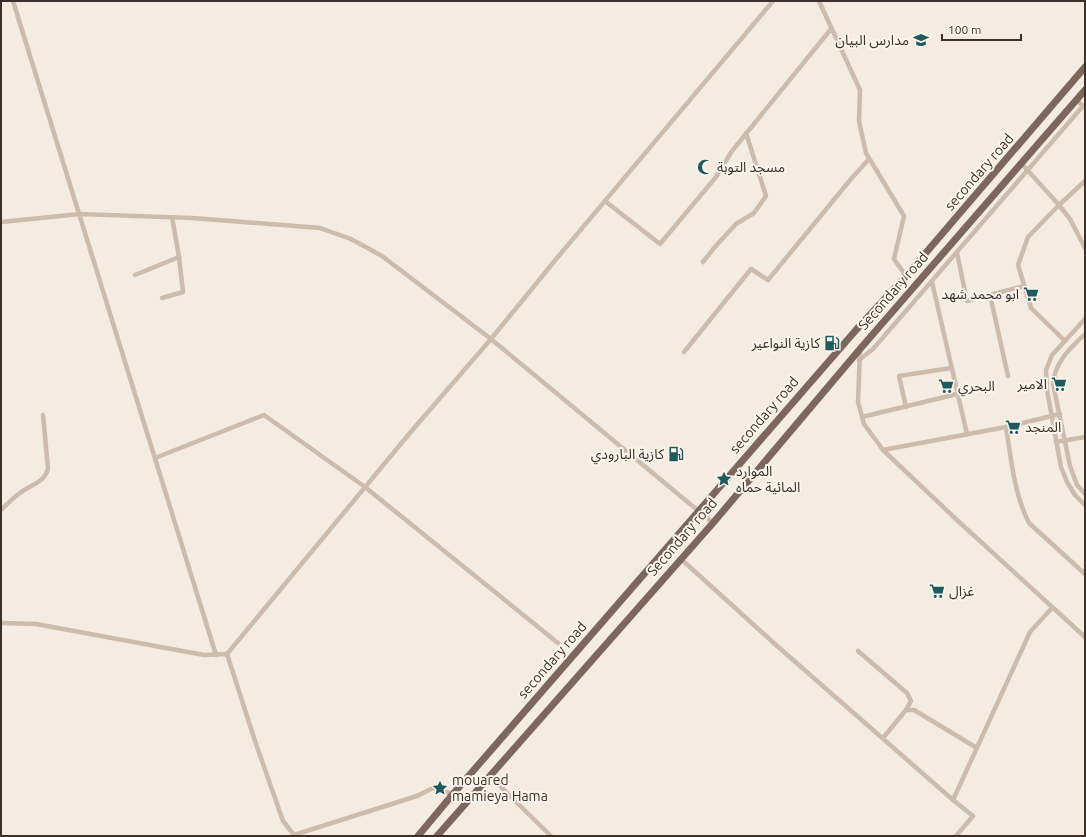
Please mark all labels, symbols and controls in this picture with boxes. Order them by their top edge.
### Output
scale bar [942,16,1021,42]
text: 100 m [948,23,981,36]
school or university icon: مدارس البيان [912,31,930,49]
place label: مدارس البيان [835,32,909,49]
street label: secondary road [941,130,1017,214]
mosque icon: مسجد التوبة [696,158,714,176]
place label: مسجد التوبة [717,159,785,176]
street label: Secondary road [855,249,931,333]
supermarket icon: ابو محمد شهد [1022,285,1040,303]
place label: ابو محمد شهد [942,286,1019,303]
fuel station icon: كازية النواعير [823,334,841,352]
place label: كازية النواعير [751,335,820,352]
street label: secondary road [726,373,802,457]
supermarket icon: الامير [1050,375,1068,393]
place label: الامير [1016,376,1047,393]
supermarket icon: البحري [937,377,955,395]
place label: البحري [958,378,995,397]
supermarket icon: المنجد [1004,418,1022,436]
place label: المنجد [1025,419,1061,435]
fuel station icon: كازية البارودي [667,445,685,463]
place label: كازية البارودي [591,446,664,465]
place label: الموارد المائية حماه [736,463,800,495]
place icon: الموارد المائية حماه [715,470,733,488]
street label: Secondary road [644,495,720,579]
supermarket icon: غزال [928,582,946,600]
place label: غزال [949,583,974,600]
street label: secondary road [514,618,590,702]
place label: mouared mamieya Hama [452,772,548,804]
place icon: mouared mamieya Hama [431,779,449,797]

